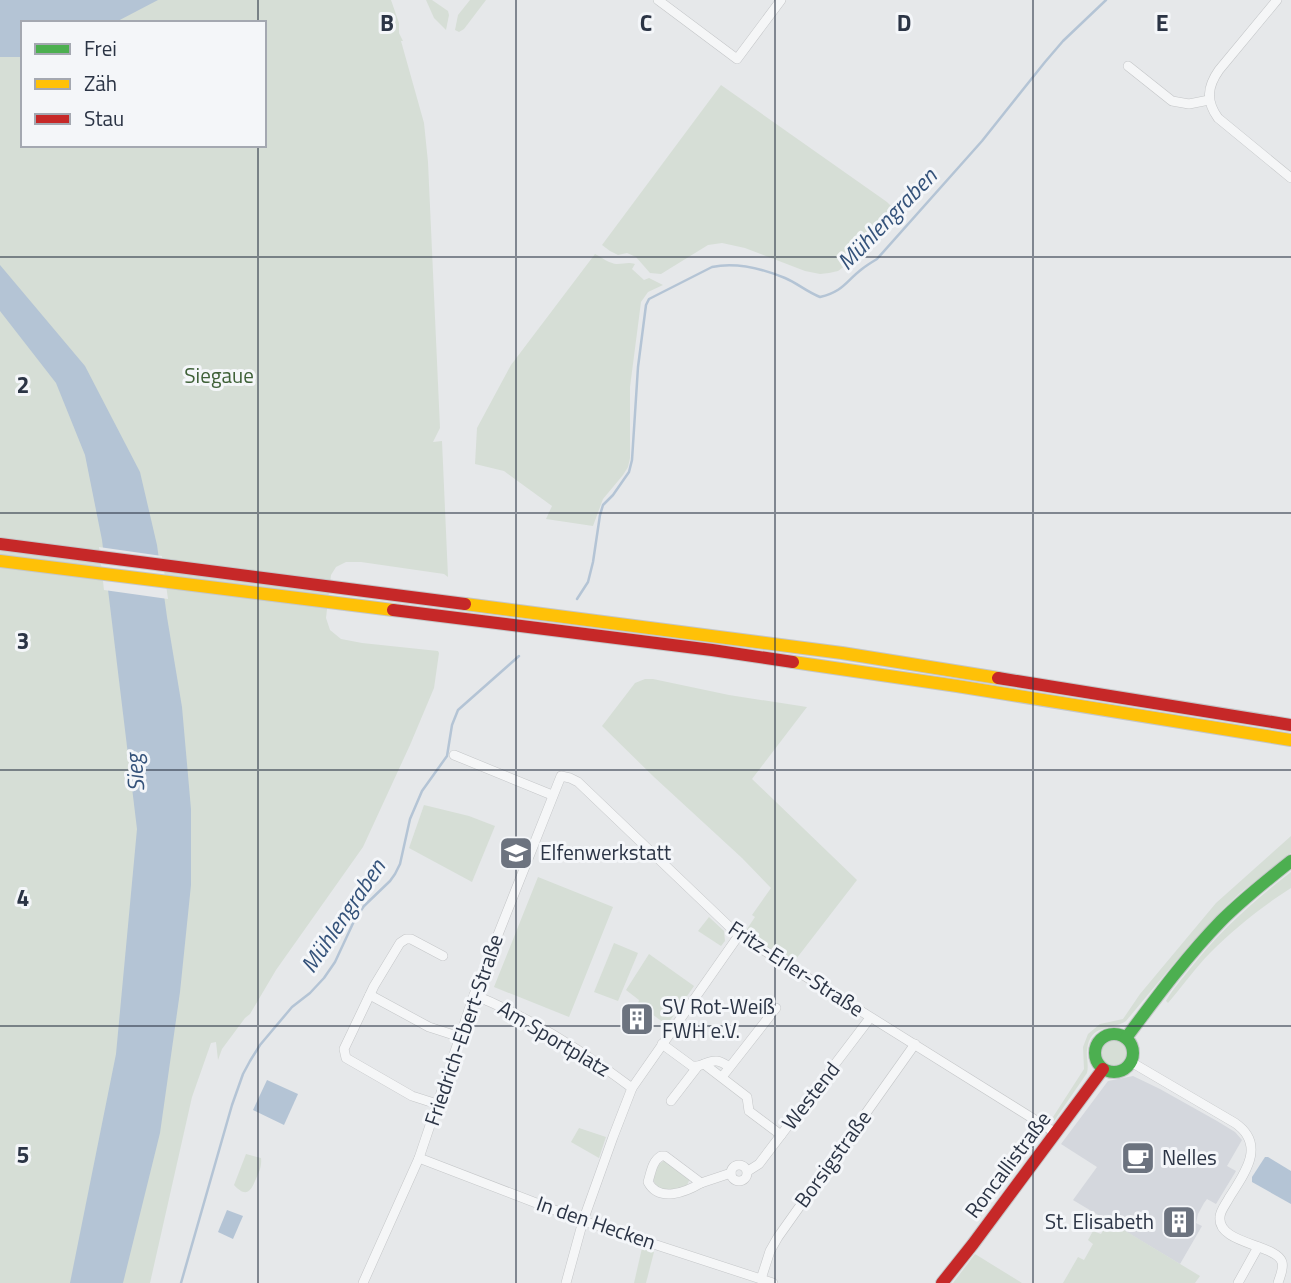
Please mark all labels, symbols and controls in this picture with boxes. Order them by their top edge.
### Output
text: B [380,5,394,40]
text: C [640,5,652,40]
text: D [897,5,911,40]
text: E [1156,5,1168,40]
legend [21,21,266,147]
text: Frei [84,32,117,64]
text: Zäh [84,67,117,99]
text: Stau [84,102,124,134]
water label: Mühlengraben [829,159,945,278]
park label: Siegaue [184,359,254,391]
text: 2 [17,367,29,402]
text: 3 [17,623,29,658]
water label: Sieg [115,751,154,793]
school or university icon: Elfenwerkstatt [497,834,535,872]
place label: Elfenwerkstatt [540,836,672,868]
water label: Mühlengraben [292,851,394,980]
text: 4 [17,880,29,915]
street label: Fritz-Erler-Straße [722,912,871,1024]
street label: Friedrich-Ebert-Straße [415,930,511,1130]
place label: SV Rot-Weiß FWH e.V. [662,990,775,1046]
street label: Am Sportplatz [492,992,617,1084]
building icon: SV Rot-Weiß FWH e.V. [618,1000,656,1038]
street label: Westend [773,1054,847,1136]
street label: Borsigstraße [786,1103,879,1214]
street label: Roncallistraße [956,1104,1058,1225]
text: 5 [17,1137,29,1172]
cafe icon: Nelles [1119,1139,1157,1177]
place label: Nelles [1162,1141,1217,1173]
street label: In den Hecken [532,1187,660,1257]
building icon: St. Elisabeth [1160,1203,1198,1241]
place label: St. Elisabeth [1045,1205,1154,1237]

